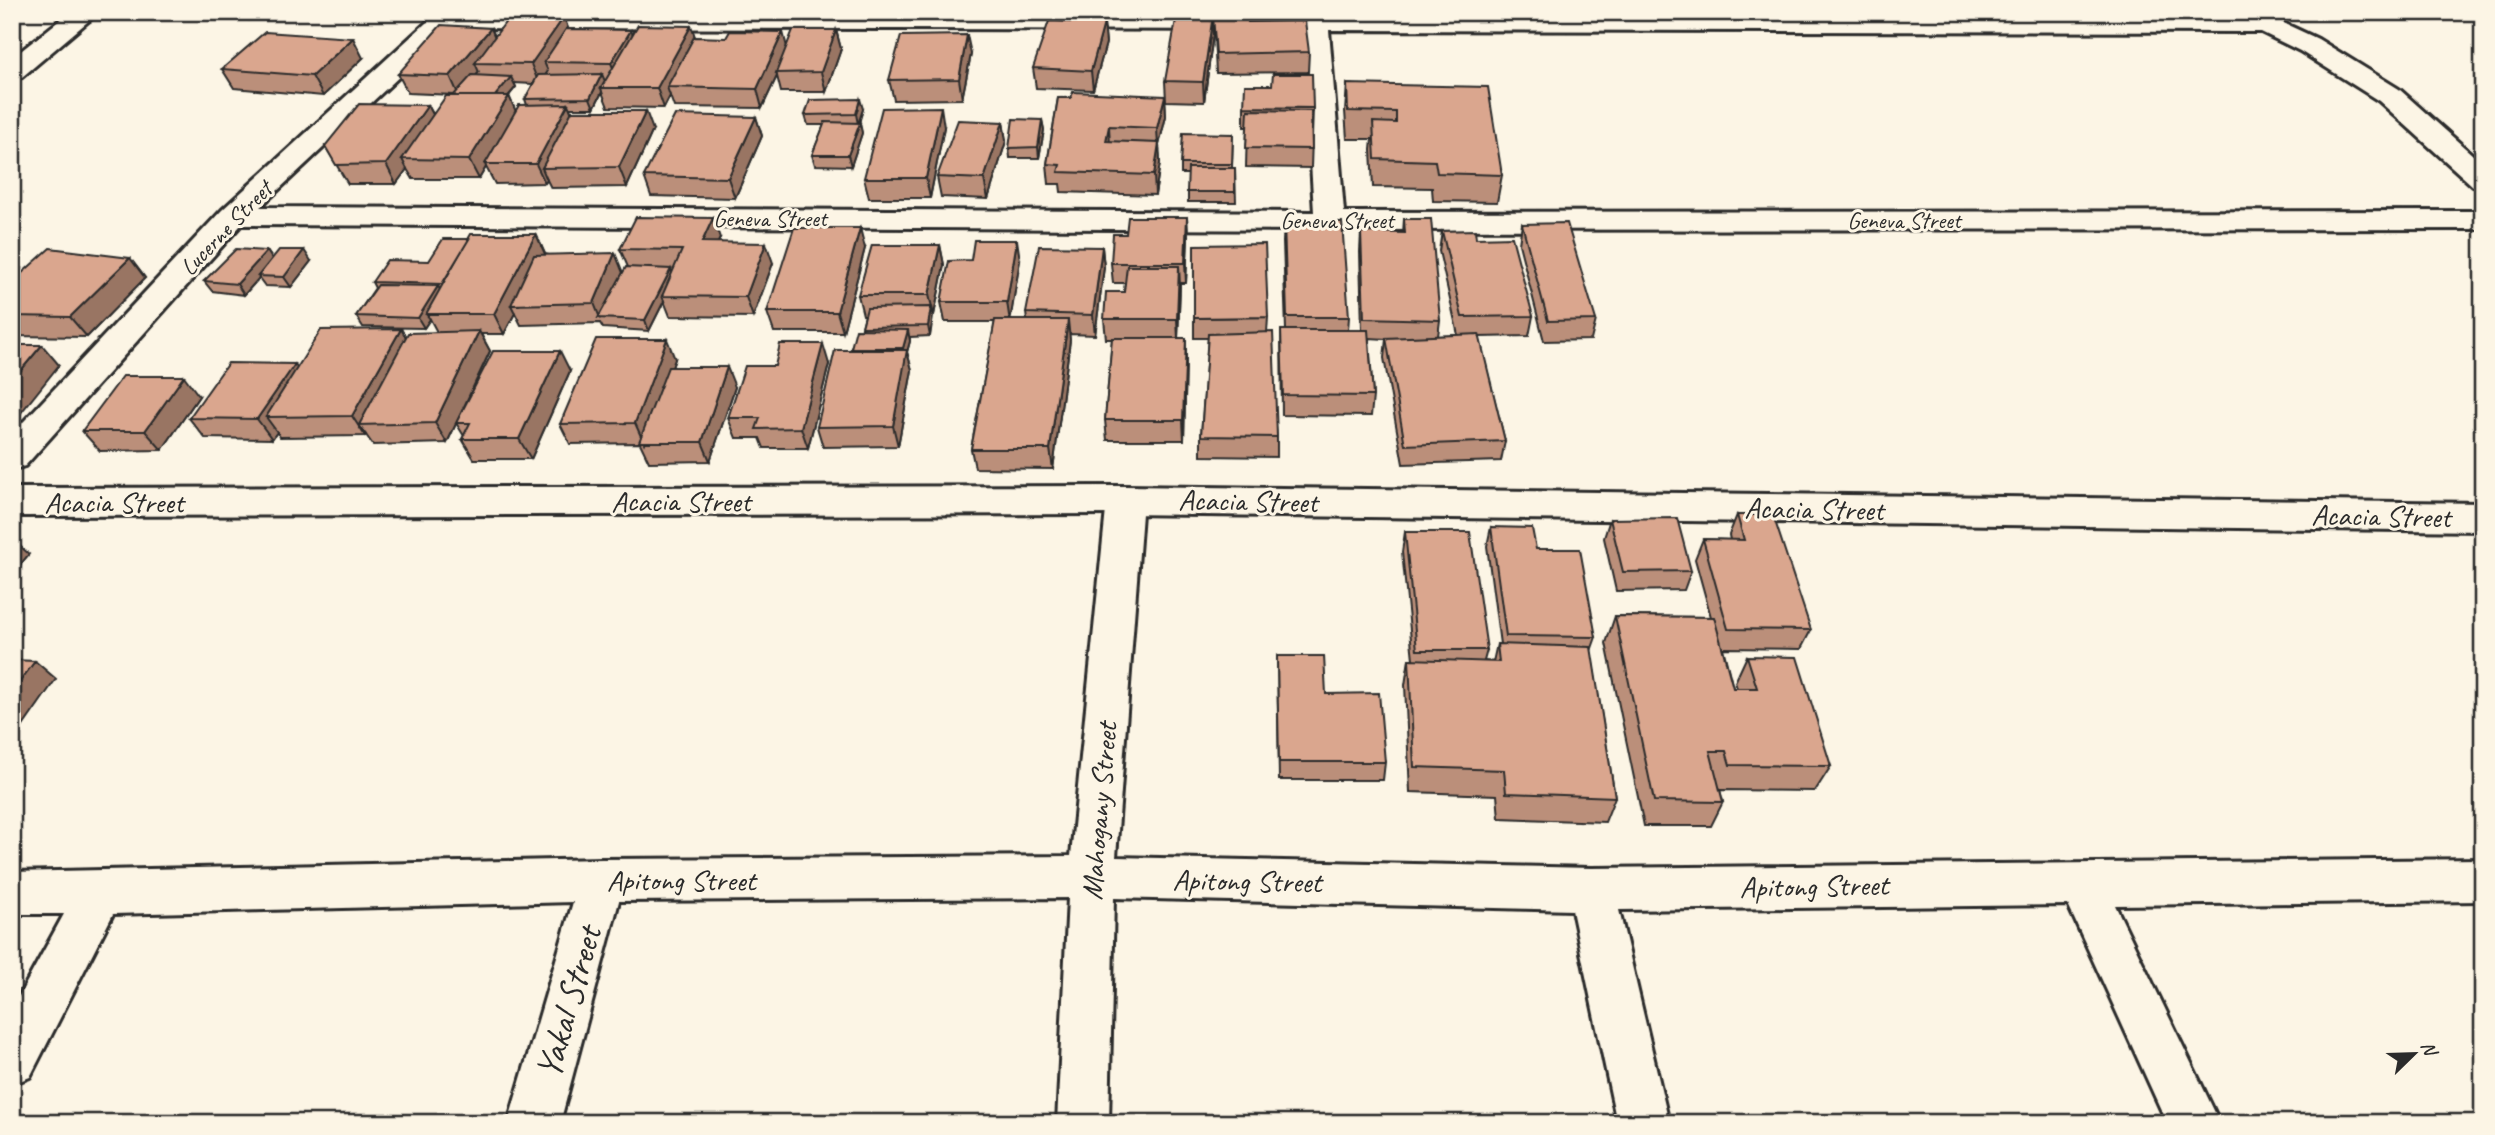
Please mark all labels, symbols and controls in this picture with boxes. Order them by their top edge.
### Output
street label: Lucerne Street [174,172,281,282]
street label: Geneva Street [713,203,829,233]
street label: Geneva Street [1280,205,1396,235]
street label: Geneva Street [1847,205,1963,235]
street label: Acacia Street [1178,481,1321,521]
street label: Acacia Street [611,482,754,520]
street label: Acacia Street [44,483,187,521]
street label: Acacia Street [1744,489,1887,529]
street label: Acacia Street [2311,496,2454,536]
street label: Mahogany Street [1072,718,1126,901]
street label: Apitong Street [607,861,758,899]
street label: Apitong Street [1172,861,1325,901]
street label: Apitong Street [1739,866,1892,906]
street label: Yakal Street [524,917,613,1083]
north arrow [2380,1020,2450,1090]
text: N [2415,1038,2443,1061]

